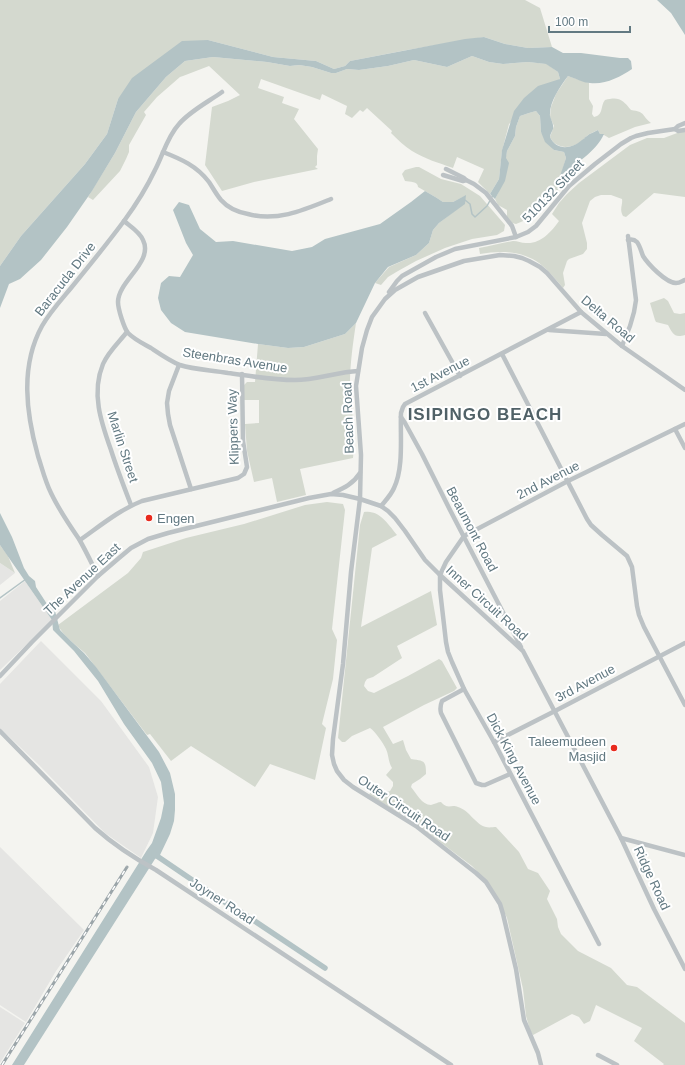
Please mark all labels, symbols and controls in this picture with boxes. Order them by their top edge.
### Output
scale bar [549,8,630,34]
text: 100 m [555,15,588,29]
street label: 510132 Street [519,156,587,226]
street label: Baracuda Drive [32,239,98,319]
street label: Delta Road [578,292,638,346]
street label: Steenbras Avenue [181,344,289,376]
street label: 1st Avenue [408,353,472,395]
street label: Beach Road [339,382,357,454]
street label: Klippers Way [224,388,242,465]
district label: ISIPINGO BEACH [408,405,562,424]
street label: Marlin Street [104,410,142,485]
street label: 2nd Avenue [514,458,582,502]
street label: Beaumont Road [443,484,501,574]
place label: Engen [157,511,195,526]
marker: Engen [144,513,154,523]
street label: The Avenue East [41,540,124,618]
street label: Inner Circuit Road [443,562,531,644]
street label: 3rd Avenue [553,661,617,705]
street label: Dick King Avenue [484,711,544,807]
place label: Taleemudeen Masjid [528,734,606,764]
marker: Taleemudeen Masjid [609,743,619,753]
street label: Outer Circuit Road [355,772,453,844]
street label: Ridge Road [631,844,673,912]
street label: Joyner Road [187,875,257,927]

